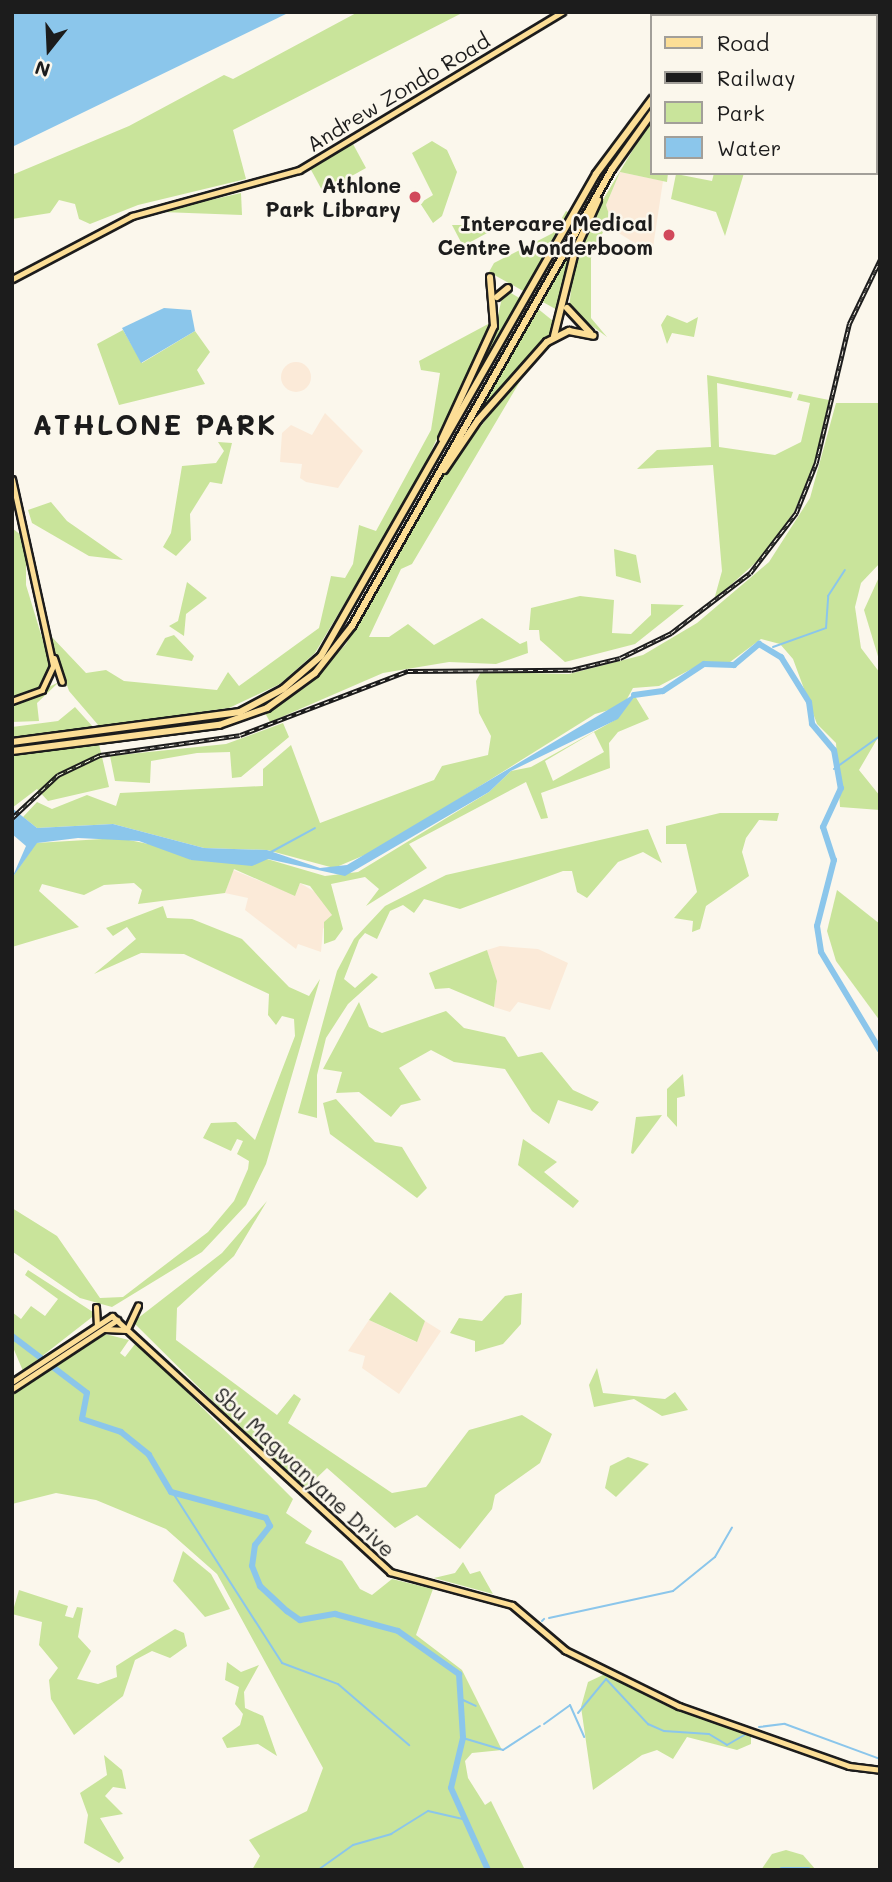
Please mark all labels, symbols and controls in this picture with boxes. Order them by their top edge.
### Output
north arrow [14,14,84,84]
legend [650,14,878,175]
street label: Andrew Zondo Road [302,27,494,157]
text: Road [717,29,769,56]
text: N [32,55,53,84]
text: Railway [717,64,796,91]
text: Park [717,99,765,126]
text: Water [717,134,781,161]
place label: Athlone Park Library [265,172,401,222]
marker: Athlone Park Library [407,189,423,205]
place label: Intercare Medical Centre Wonderboom [438,210,653,260]
marker: Intercare Medical Centre Wonderboom [659,225,679,245]
district label: ATHLONE PARK [34,407,276,441]
street label: Sbu Magwanyane Drive [210,1382,400,1562]

